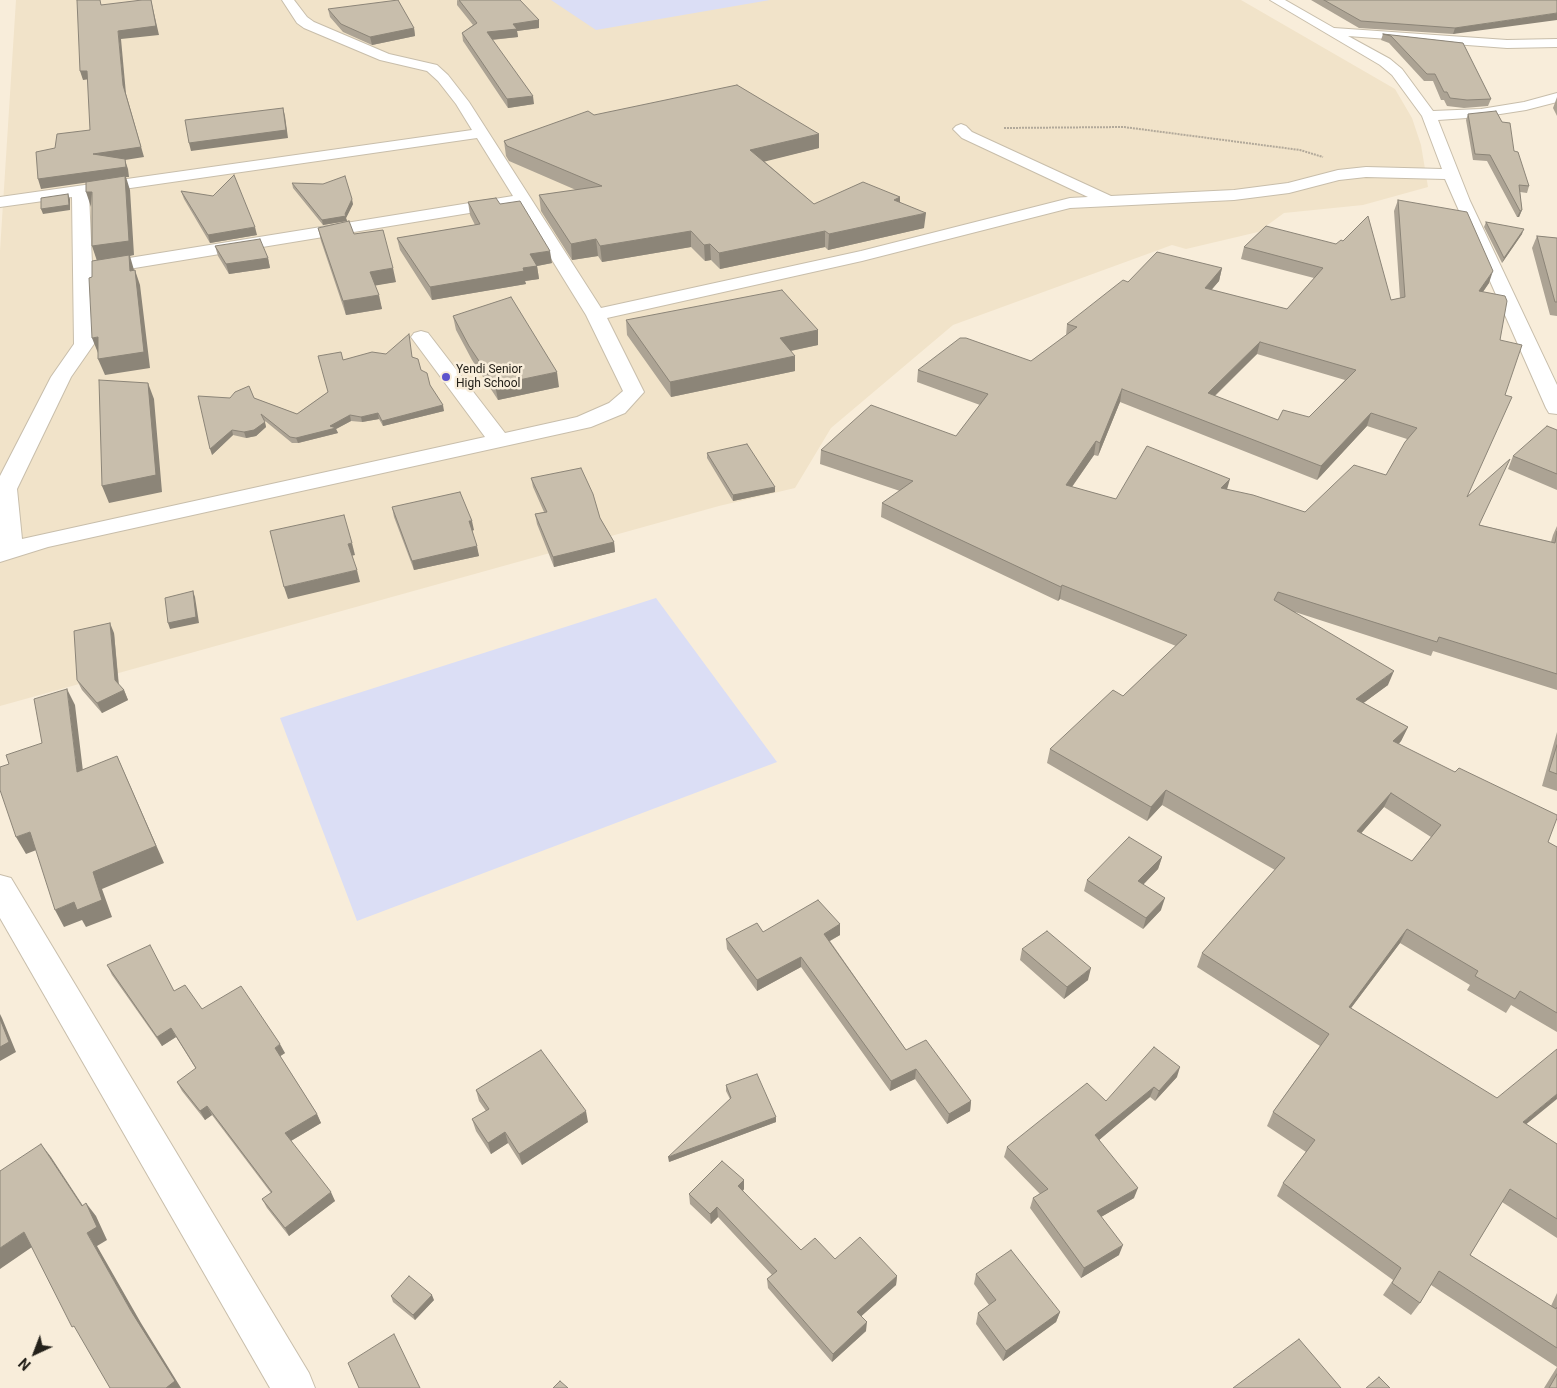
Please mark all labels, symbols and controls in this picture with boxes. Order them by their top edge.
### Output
place label: Yendi Senior High School [456,363,522,391]
marker: Yendi Senior High School [440,371,452,383]
north arrow [10,1328,60,1378]
text: N [16,1355,34,1373]

